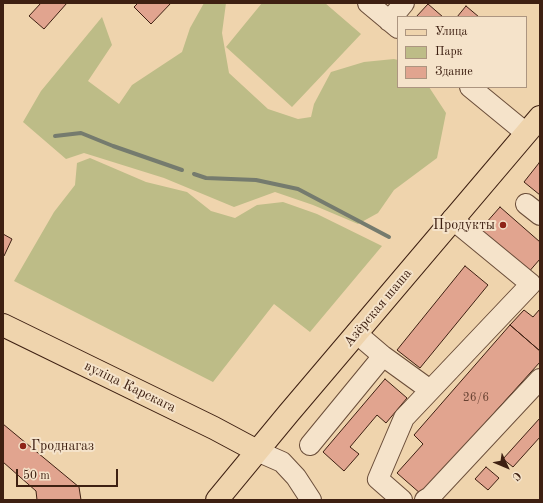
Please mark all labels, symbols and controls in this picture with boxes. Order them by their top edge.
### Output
legend [397,16,527,88]
text: Улица [435,26,468,38]
text: Парк [435,46,463,58]
text: Здание [435,66,473,78]
place label: Продукты [433,217,495,233]
marker: Продукты [498,220,508,230]
street label: Азёрская шаша [340,265,416,351]
street label: вуліца Карскага [82,358,178,416]
house number: 26/6 [463,391,489,405]
place label: Гроднагаз [31,438,94,454]
marker: Гроднагаз [18,441,28,451]
north arrow [487,447,527,487]
scale bar [18,461,120,487]
text: С [510,469,522,482]
text: 50 m [23,470,50,482]

